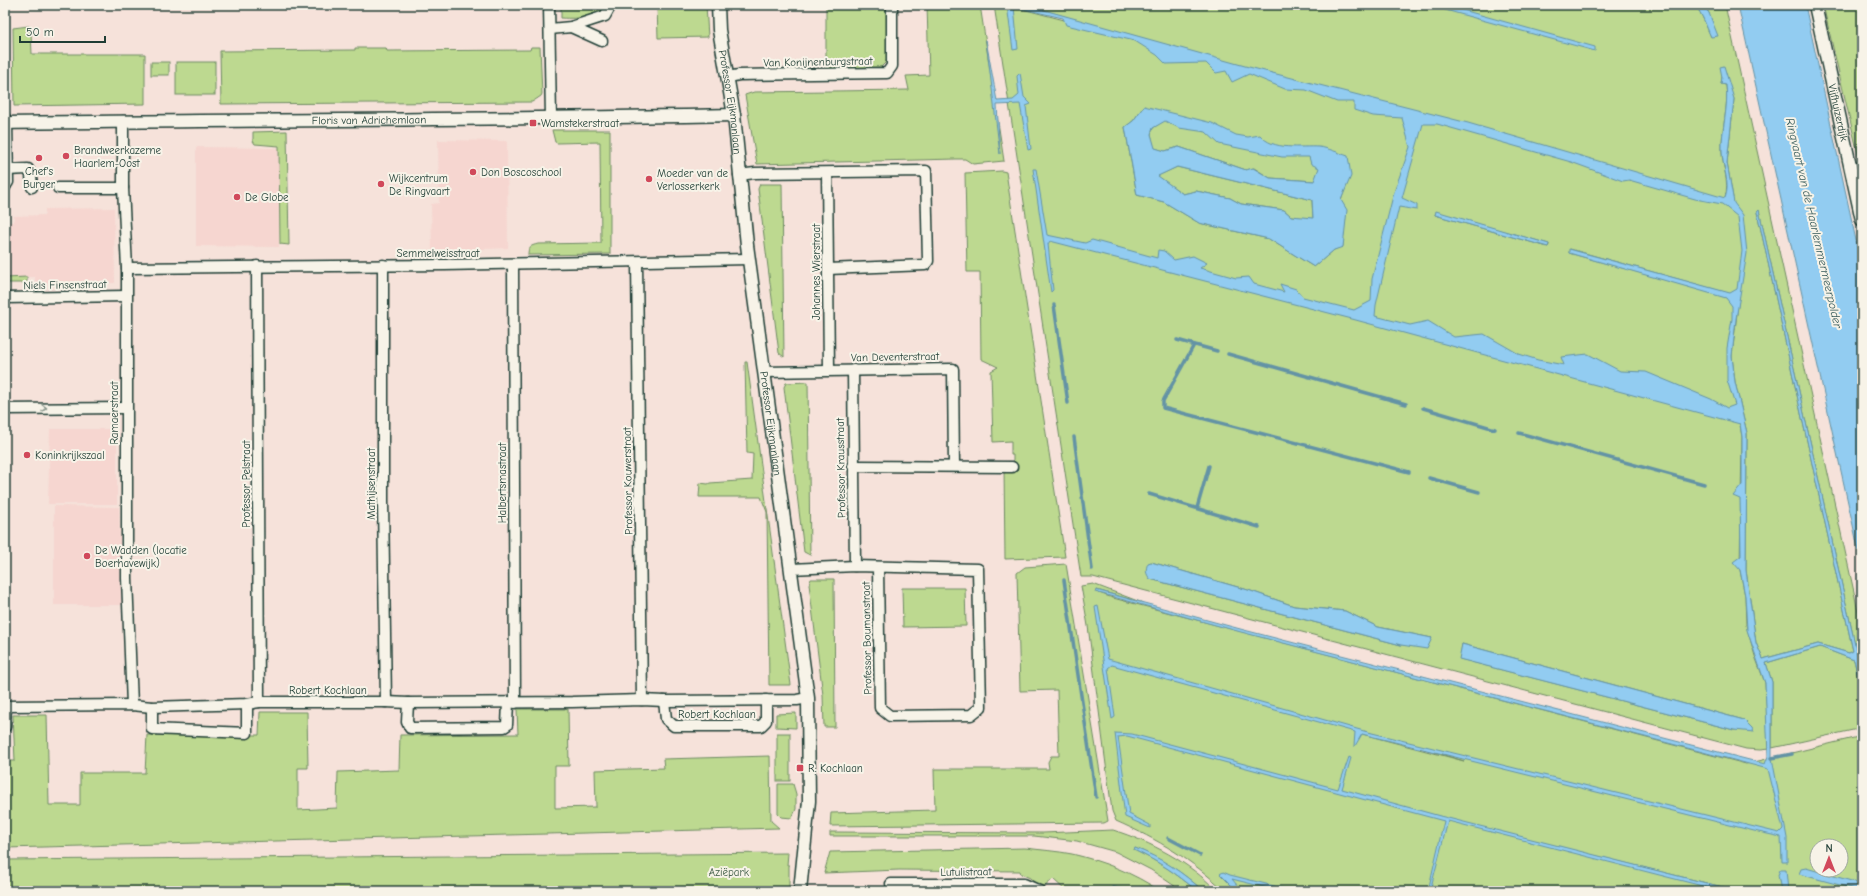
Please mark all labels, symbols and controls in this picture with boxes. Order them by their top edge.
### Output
scale bar [20,18,105,44]
text: 50 m [26,25,54,39]
street label: Professor Eijkmanlaan [716,49,744,155]
street label: Van Konijnenburgstraat [763,55,874,69]
street label: Vijfhuizerdijk [1826,82,1851,143]
street label: Floris van Adrichemlaan [312,113,426,127]
water label: Ringvaart van de Haarlemmermeerpolder [1783,116,1845,331]
place label: Wamstekerstraat [541,117,620,130]
marker: Wamstekerstraat [528,118,538,128]
place label: Brandweerkazerne Haarlem-Oost [74,144,162,170]
marker: Brandweerkazerne Haarlem-Oost [61,151,71,161]
marker: Chef's Burger [34,153,44,163]
place label: Chef's Burger [23,165,56,191]
place label: Don Boscoschool [481,166,561,179]
marker: Don Boscoschool [468,167,478,177]
place label: Moeder van de Verlosserkerk [657,167,729,193]
place label: Wijkcentrum De Ringvaart [389,172,450,198]
marker: Moeder van de Verlosserkerk [644,174,654,184]
marker: Wijkcentrum De Ringvaart [376,179,386,189]
place label: De Globe [245,191,289,204]
marker: De Globe [232,192,242,202]
street label: Johannes Wierstraat [810,223,823,320]
street label: Semmelweisstraat [396,247,480,260]
street label: Niels Finsenstraat [23,278,108,292]
street label: Van Deventerstraat [851,350,940,364]
street label: Professor Eijkmanlaan [758,370,784,477]
street label: Ramaerstraat [108,381,121,445]
one-way arrow [41,404,47,412]
street label: Professor Krausstraat [834,417,848,518]
street label: Professor Kouwerstraat [621,426,635,535]
street label: Professor Pelstraat [240,439,253,528]
street label: Halbertsmastraat [496,442,509,523]
street label: Mathijsenstraat [365,447,378,520]
place label: Koninkrijkszaal [35,449,105,462]
marker: Koninkrijkszaal [22,450,32,460]
place label: De Wadden (locatie Boerhavewijk) [95,544,187,570]
marker: De Wadden (locatie Boerhavewijk) [82,551,92,561]
street label: Professor Boumanstraat [860,581,874,695]
street label: Robert Kochlaan [289,684,367,697]
street label: Robert Kochlaan [678,708,756,721]
place label: R. Kochlaan [808,762,863,775]
marker: R. Kochlaan [795,763,805,773]
north arrow [1809,838,1849,878]
text: N [1825,842,1833,855]
street label: Lutulistraat [940,865,992,879]
park label: Aziëpark [709,866,750,879]

